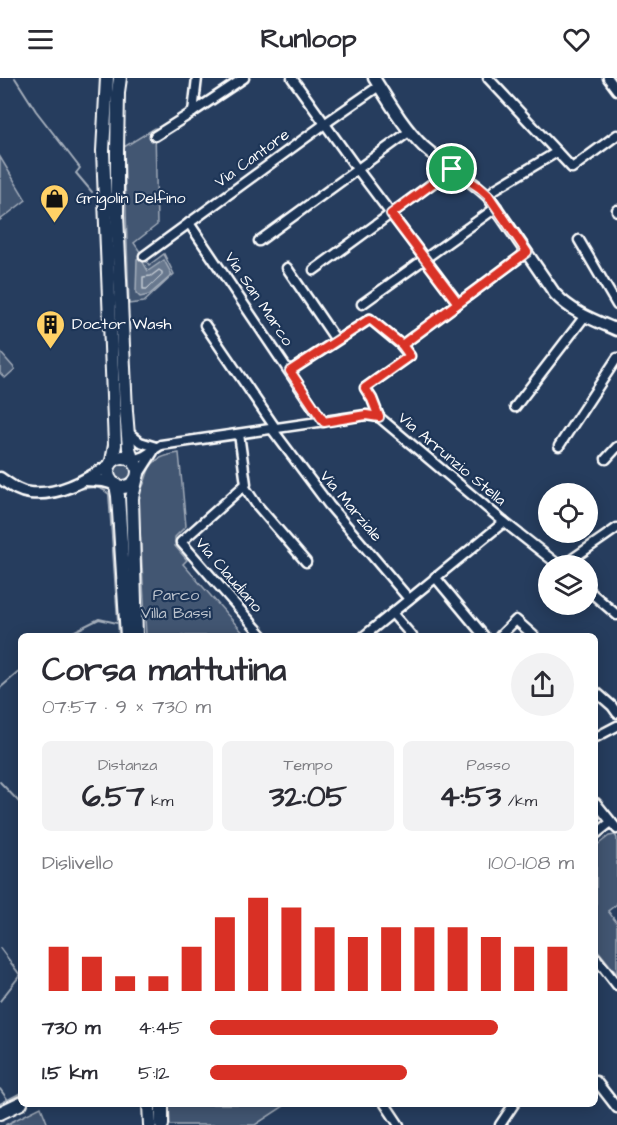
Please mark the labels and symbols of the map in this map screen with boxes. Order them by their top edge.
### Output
street label: Via Cantore [210,123,294,193]
pin [426,143,477,194]
shop icon: Grigolin Delfino [39,182,71,224]
place label: Grigolin Delfino [76,187,185,210]
street label: Via San Marco [219,248,299,350]
building icon: Doctor Wash [35,308,67,350]
place label: Doctor Wash [72,313,171,335]
street label: Via Arrunzio Stella [393,407,511,511]
street label: Via Marziale [315,466,388,547]
street label: Via Claudiano [190,533,268,617]
park label: Parco Villa Bassi [141,584,212,624]

